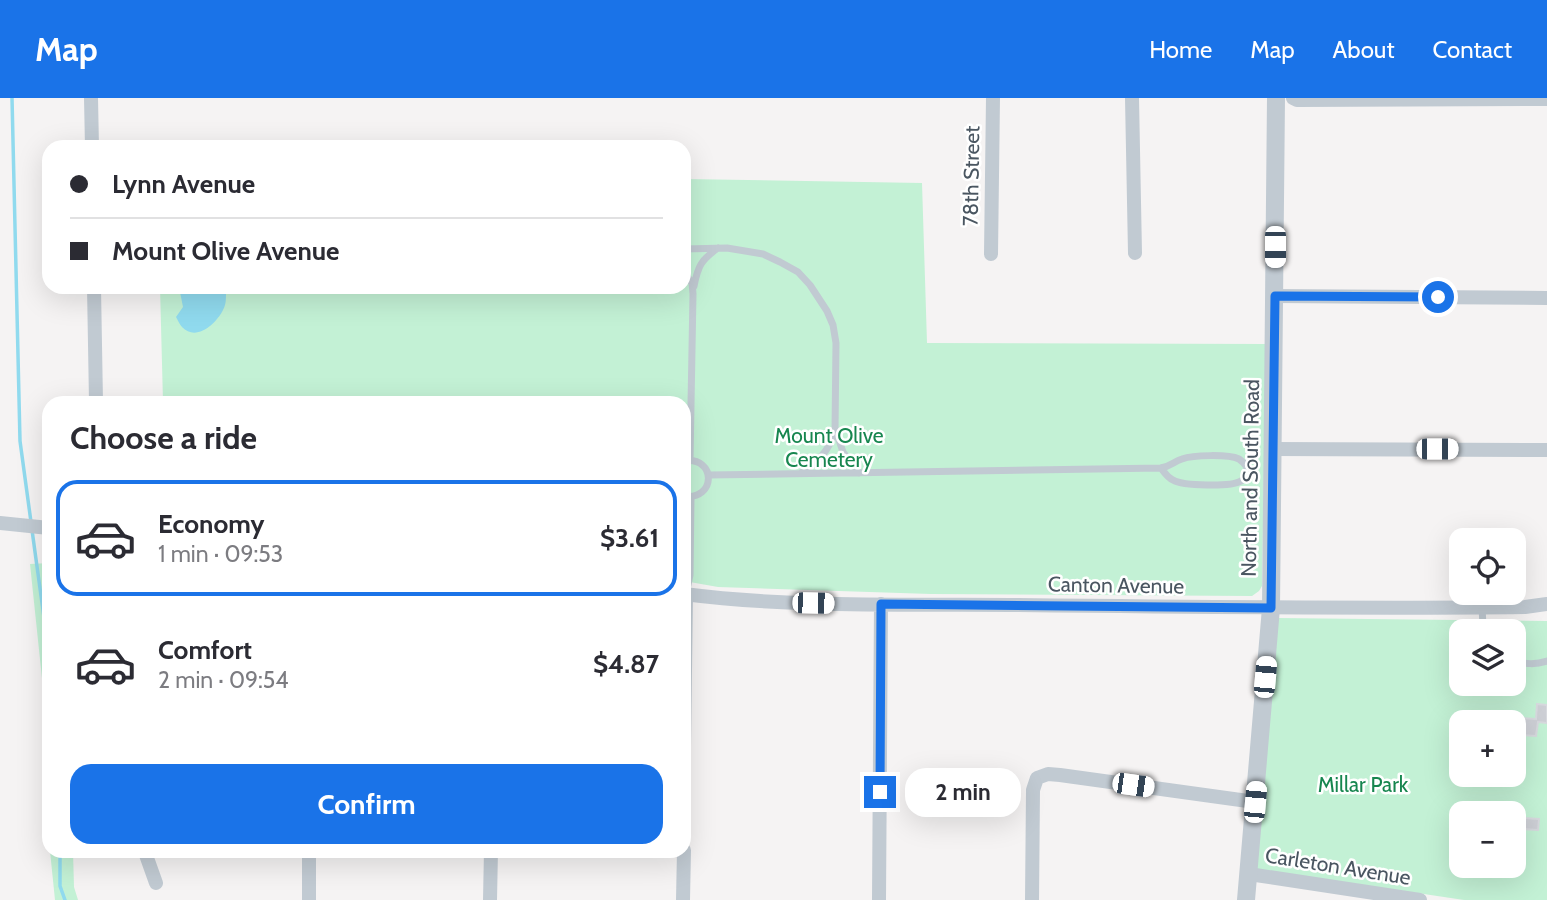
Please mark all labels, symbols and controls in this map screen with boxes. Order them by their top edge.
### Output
text: Map [35,29,98,69]
text: Home [1149,35,1212,64]
text: Map [1250,35,1295,64]
text: About [1333,35,1395,64]
text: Contact [1433,35,1512,64]
street label: 78th Street [958,126,984,226]
text: Lynn Avenue [112,168,255,200]
car [1265,226,1286,268]
text: Mount Olive Avenue [112,235,339,267]
route start [1422,281,1454,313]
street label: North and South Road [1236,379,1264,577]
text: Choose a ride [70,418,257,457]
park label: Mount Olive Cemetery [774,423,884,472]
car [1417,439,1459,460]
icon: car [74,507,137,570]
text: Economy [158,508,264,540]
text: $3.61 [600,522,659,554]
map controls [1449,528,1526,878]
button: locate [1449,528,1526,605]
text: 1 min · 09:53 [158,540,283,568]
street label: Canton Avenue [1048,571,1185,599]
car [792,592,835,614]
button: layers [1449,619,1526,696]
icon: car [74,633,137,696]
text: Comfort [158,634,252,666]
text: $4.87 [593,648,659,680]
car [1253,655,1278,699]
text: 2 min · 09:54 [158,666,289,694]
button: + [1449,710,1526,787]
button: Confirm [70,764,663,844]
callout: 2 min [904,768,1020,816]
car [1111,772,1156,798]
park label: Millar Park [1318,772,1409,797]
route end [864,776,896,808]
text: 2 min [935,778,991,806]
car [1243,780,1268,824]
button: − [1449,801,1526,878]
street label: Carleton Avenue [1264,842,1413,890]

